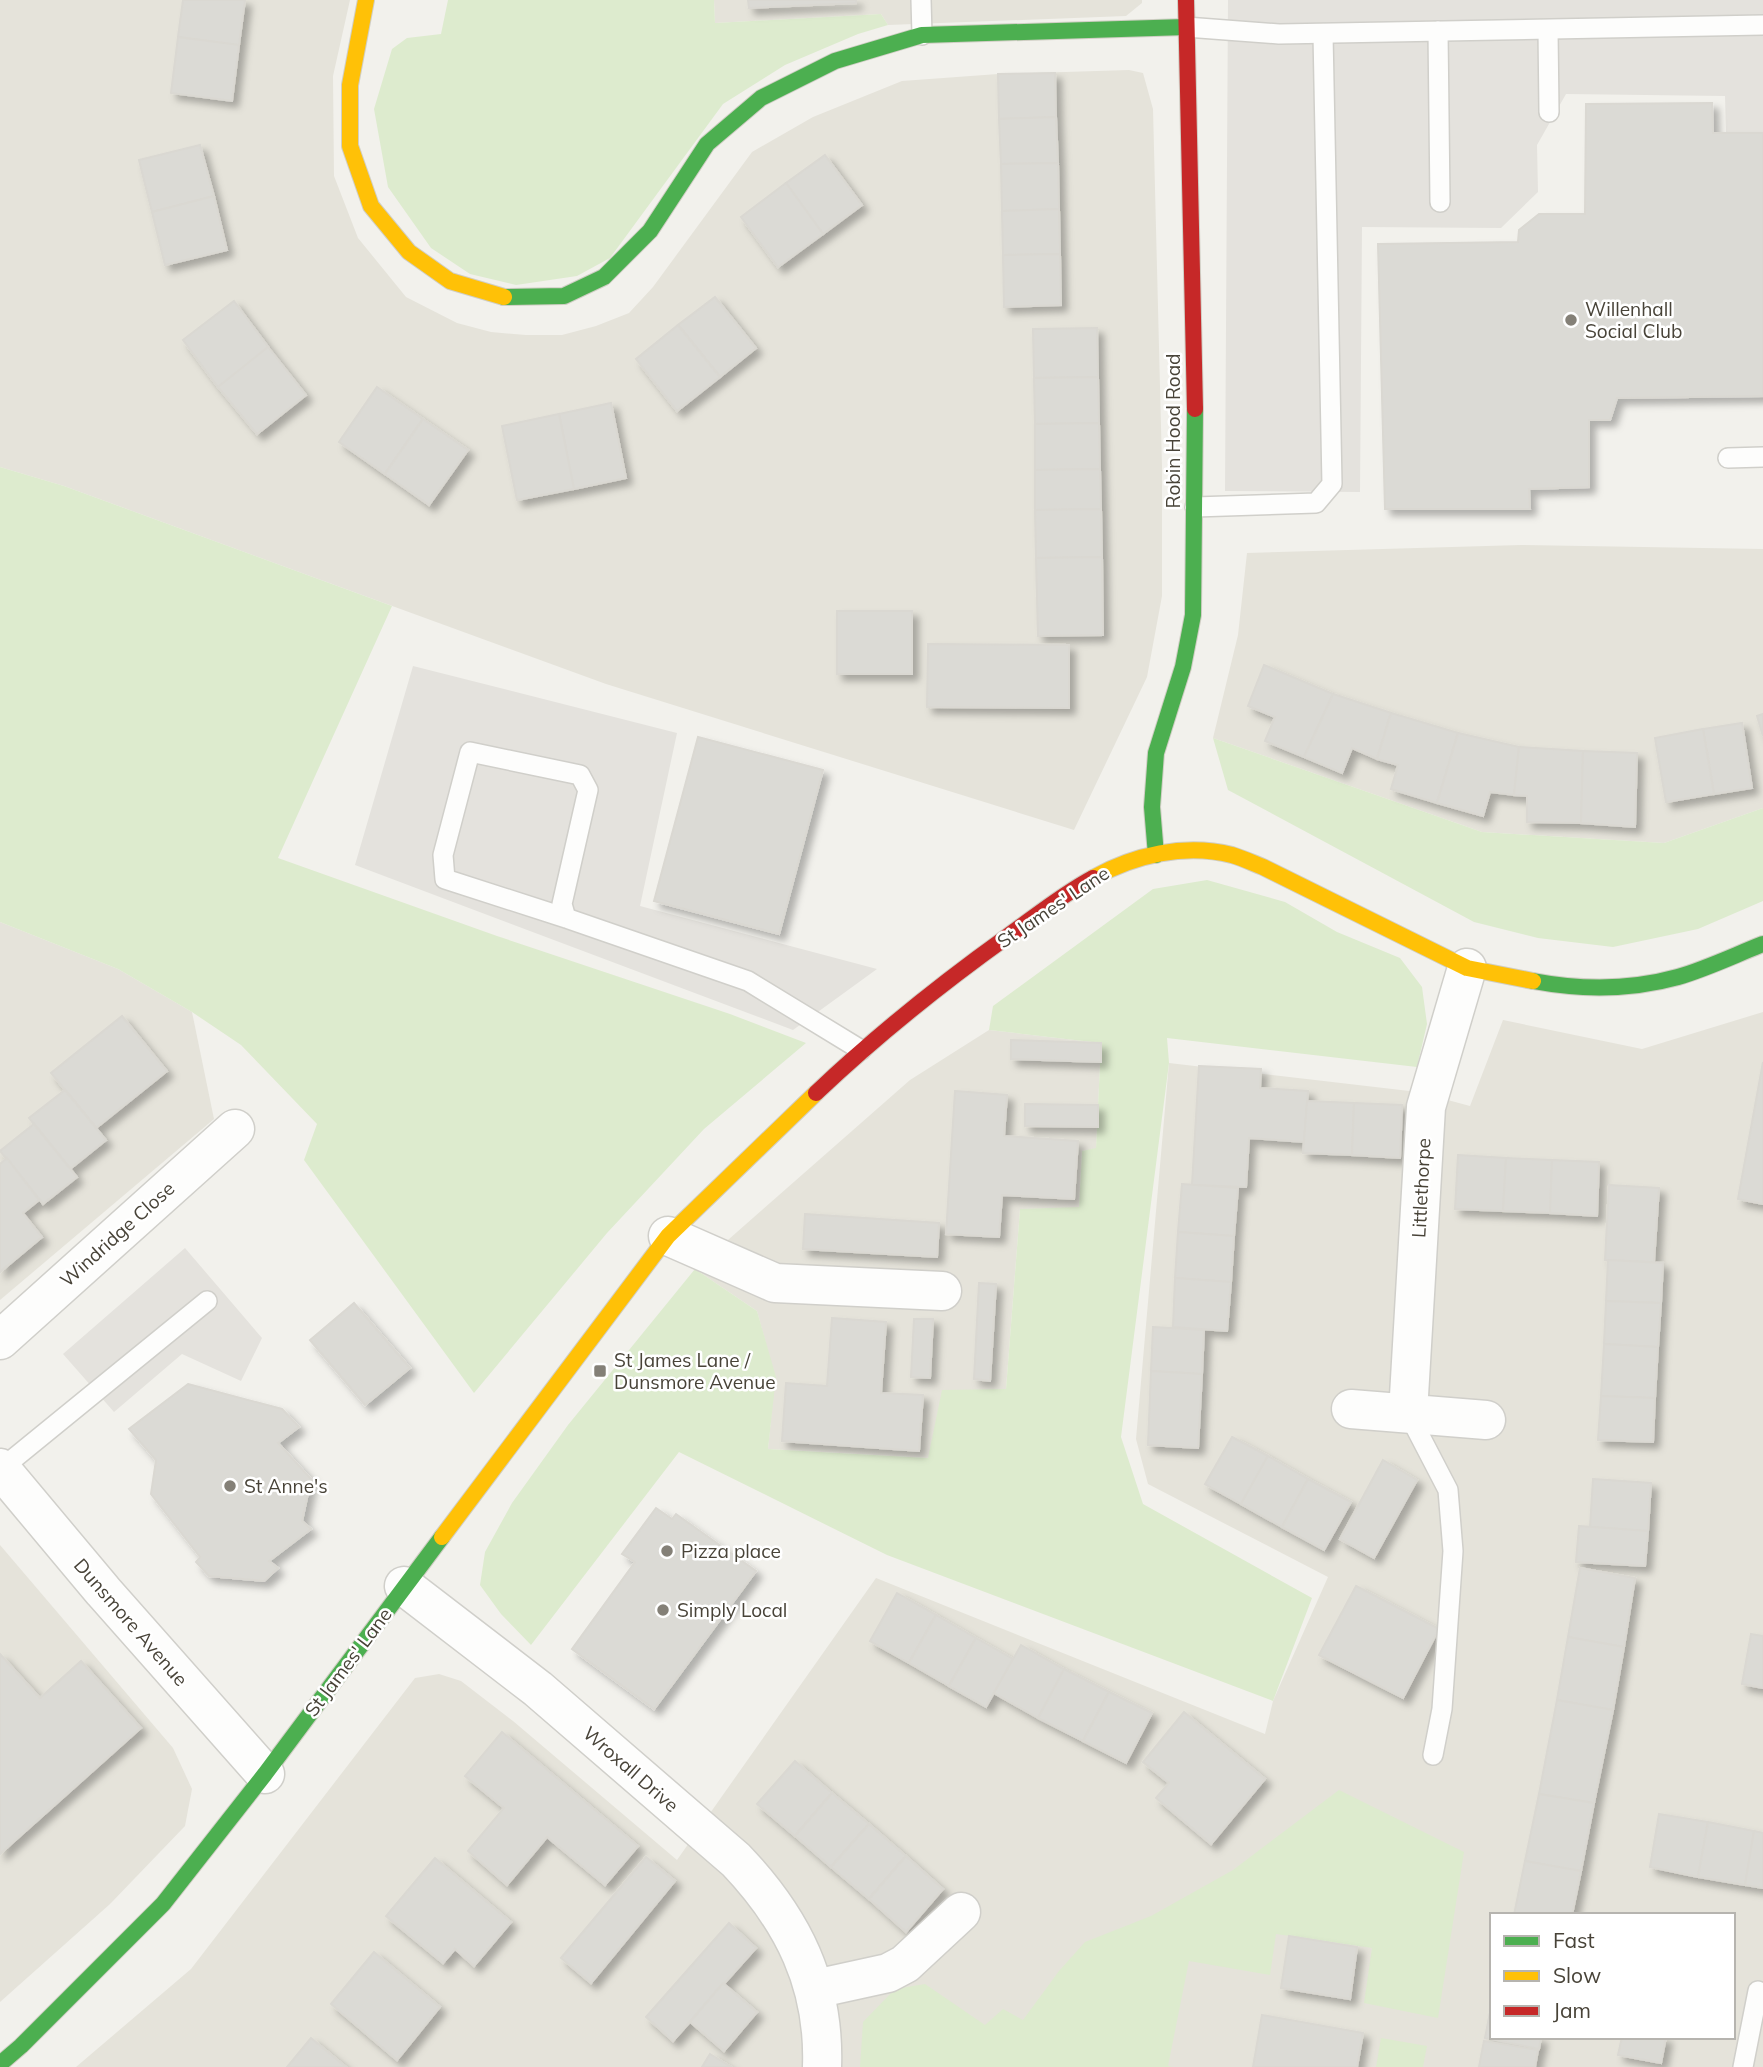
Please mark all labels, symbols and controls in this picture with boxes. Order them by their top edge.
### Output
place label: Willenhall Social Club [1585,297,1682,343]
marker: Willenhall Social Club [1563,312,1579,328]
street label: Robin Hood Road [1161,354,1185,509]
street label: St James' Lane [992,861,1114,953]
street label: Littlethorpe [1406,1137,1436,1239]
street label: Windridge Close [55,1176,179,1292]
place label: St James Lane / Dunsmore Avenue [614,1348,776,1394]
marker: St James Lane / Dunsmore Avenue [592,1363,608,1379]
place label: St Anne's [244,1474,328,1498]
marker: St Anne's [222,1478,238,1494]
place label: Pizza place [681,1539,781,1563]
marker: Pizza place [659,1543,675,1559]
street label: Dunsmore Avenue [69,1553,193,1691]
place label: Simply Local [677,1598,787,1622]
marker: Simply Local [655,1602,671,1618]
street label: St James' Lane [299,1603,397,1721]
street label: Wroxall Drive [578,1721,684,1817]
legend [1490,1913,1735,2039]
text: Fast [1553,1927,1595,1953]
text: Slow [1553,1962,1601,1988]
text: Jam [1553,1997,1591,2023]

